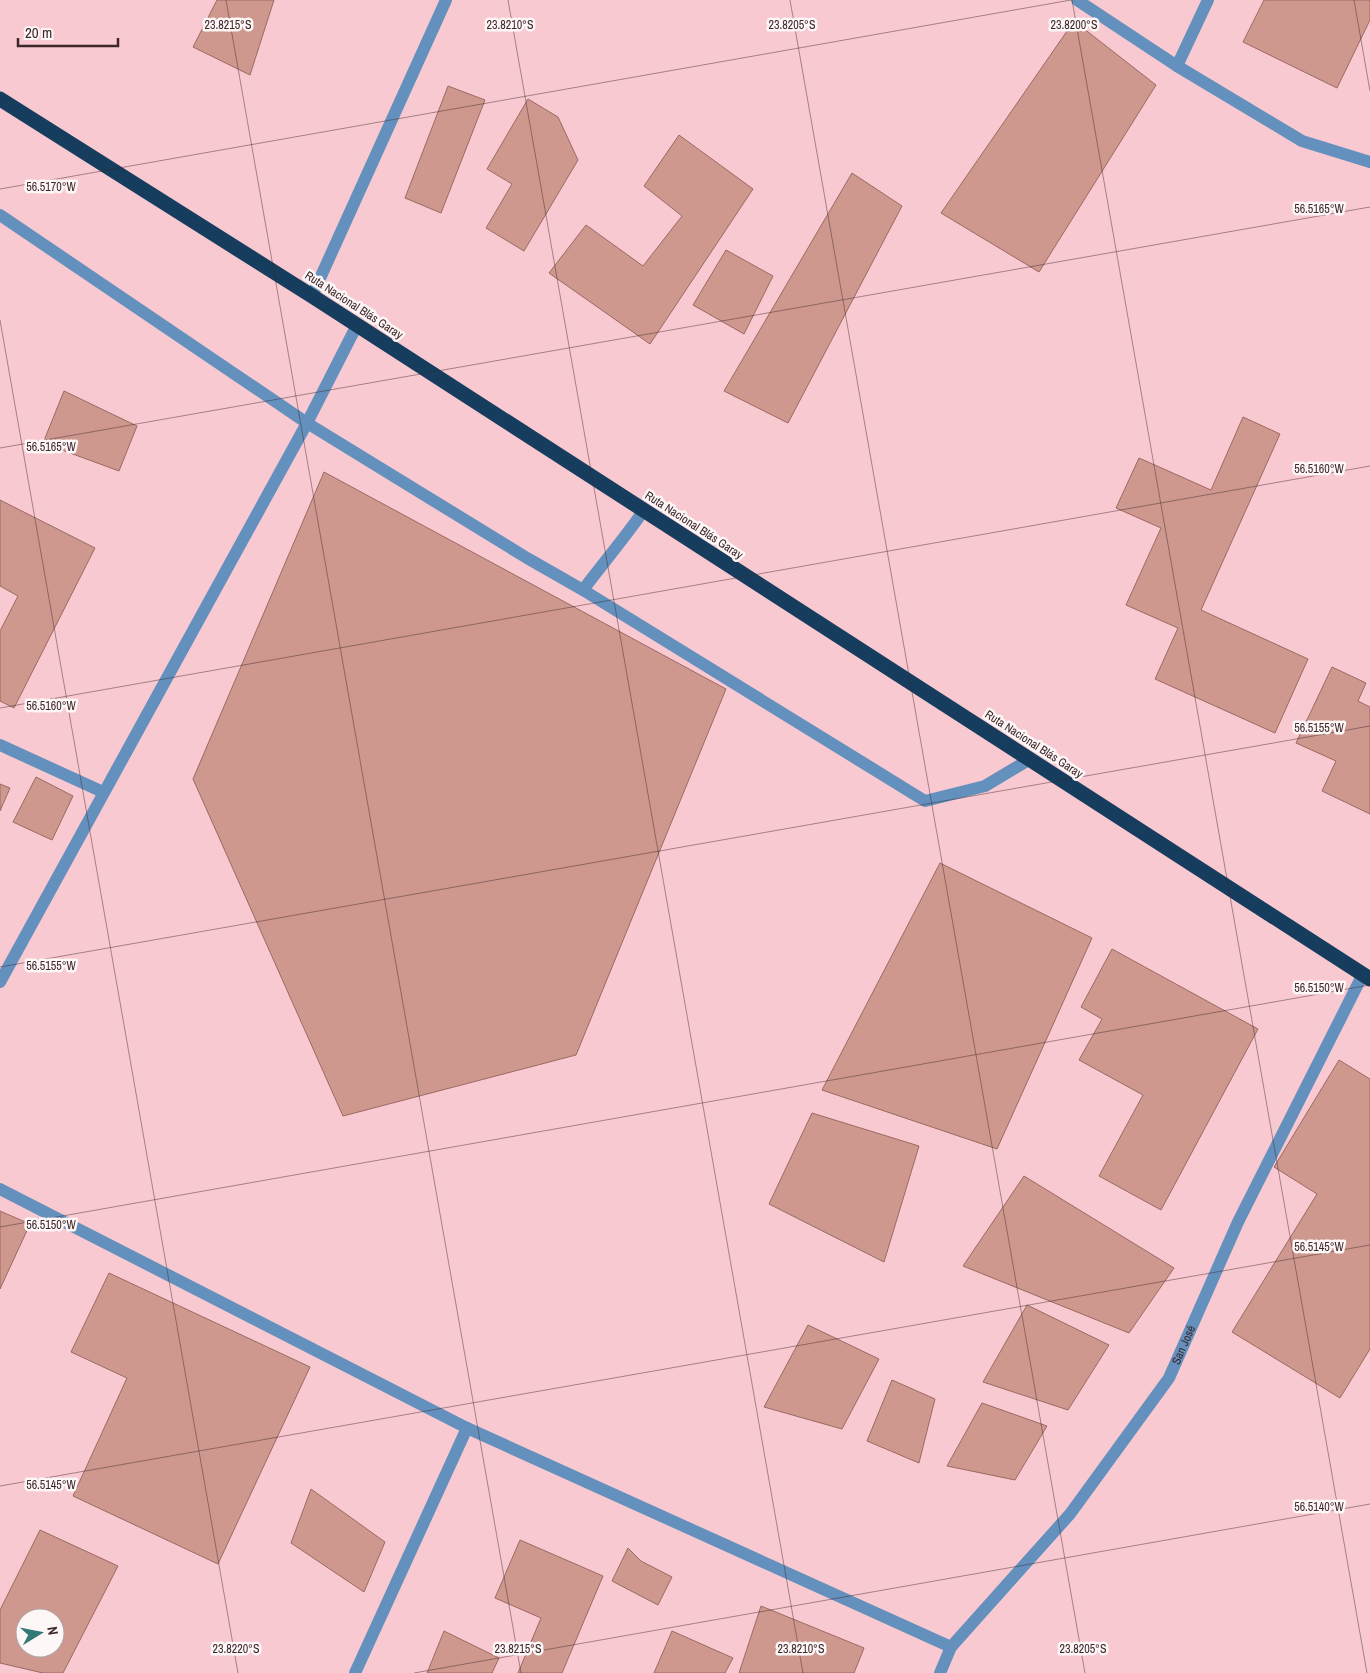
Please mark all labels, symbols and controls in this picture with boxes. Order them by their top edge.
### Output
scale bar [18,15,118,47]
text: 23.8215°S [205,17,252,33]
text: 23.8210°S [487,17,534,33]
text: 23.8205°S [769,17,816,33]
text: 23.8200°S [1051,17,1098,33]
text: 20 m [25,22,52,43]
text: 56.5170°W [26,179,77,195]
text: 56.5165°W [1294,201,1345,217]
street label: Ruta Nacional Blás Garay [302,267,406,343]
text: 56.5165°W [26,439,77,455]
text: 56.5160°W [1294,461,1345,477]
street label: Ruta Nacional Blás Garay [642,487,746,563]
text: 56.5160°W [26,698,77,714]
street label: Ruta Nacional Blás Garay [982,706,1086,782]
text: 56.5155°W [1294,720,1345,736]
text: 56.5155°W [26,958,77,974]
text: 56.5150°W [1294,980,1345,996]
text: 56.5150°W [26,1217,77,1233]
text: 56.5145°W [1294,1239,1345,1255]
street label: San José [1168,1323,1199,1367]
text: 56.5145°W [26,1477,77,1493]
text: 56.5140°W [1294,1499,1345,1515]
north arrow [15,1608,65,1658]
text: N [43,1625,62,1636]
text: 23.8220°S [213,1641,260,1657]
text: 23.8215°S [495,1641,542,1657]
text: 23.8210°S [778,1641,825,1657]
text: 23.8205°S [1060,1641,1107,1657]

